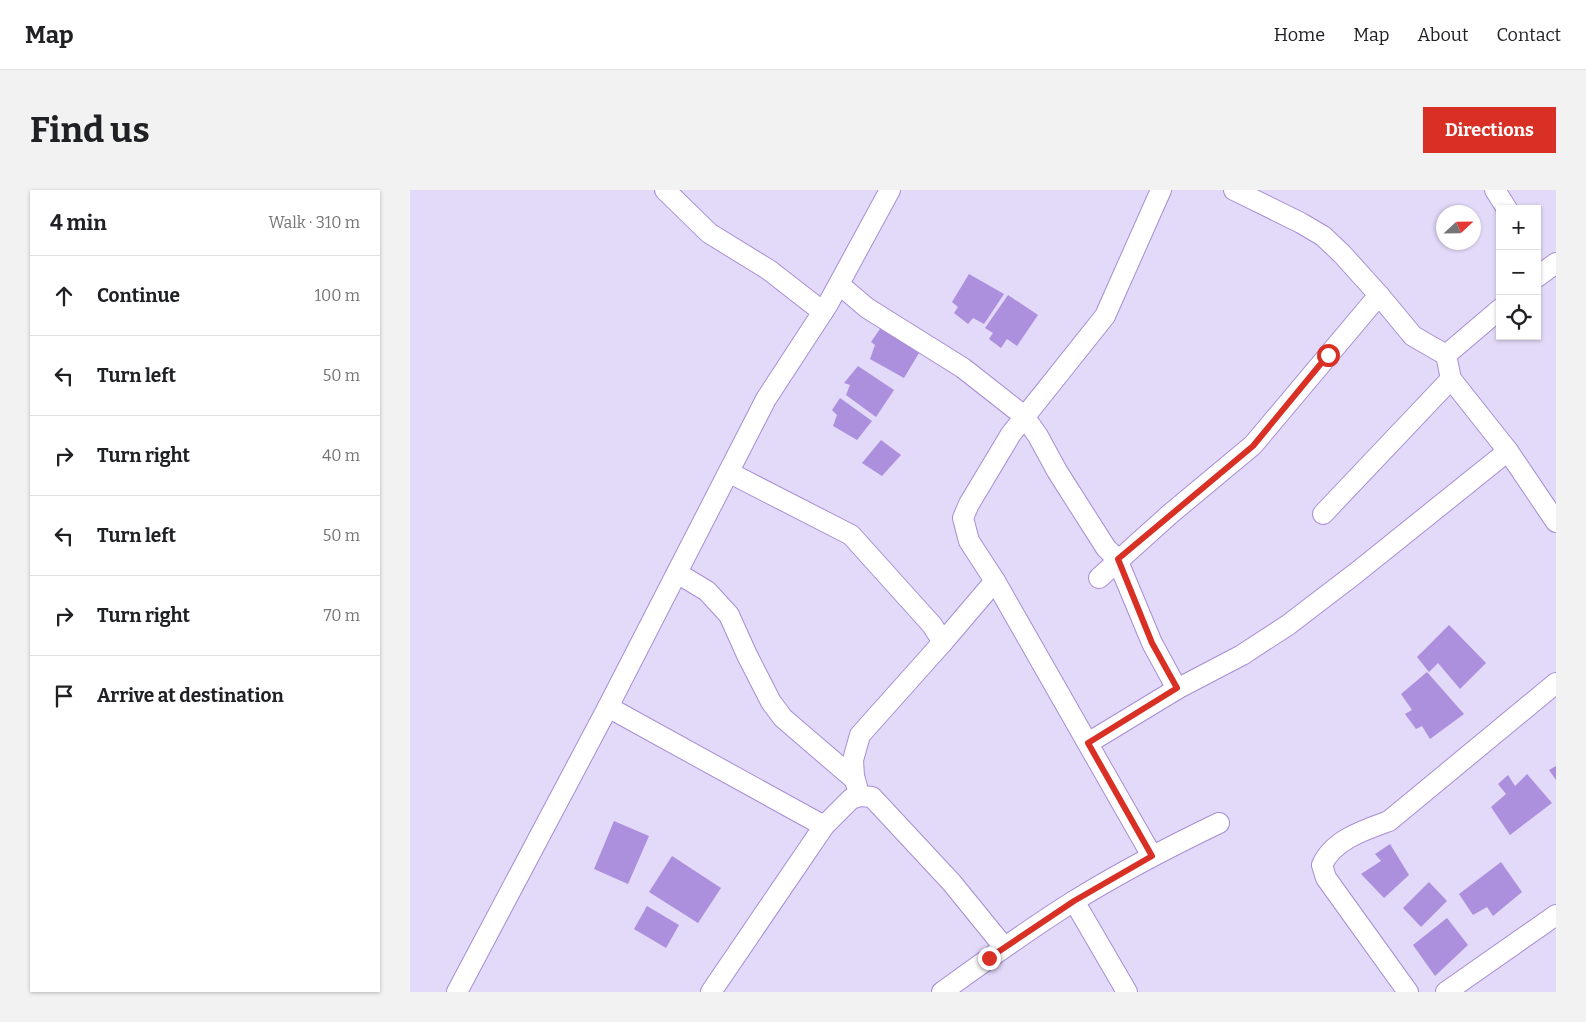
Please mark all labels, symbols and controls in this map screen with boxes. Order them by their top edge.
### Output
text: Map [25,21,74,49]
text: Home [1274,24,1325,46]
text: Map [1353,24,1389,46]
text: About [1417,24,1468,46]
text: Contact [1496,24,1561,46]
button: Directions [1423,107,1556,153]
text: Find us [30,109,150,151]
north arrow [1436,205,1481,250]
map controls [1496,205,1541,340]
button: + [1496,205,1541,250]
text: 4 min [50,210,107,236]
text: Walk · 310 m [268,213,360,232]
button: − [1496,250,1541,295]
icon: ahead [50,282,78,310]
text: Continue [97,284,180,307]
text: 100 m [315,286,360,305]
button: locate [1496,295,1541,340]
route start [1317,344,1340,367]
icon: left [50,362,78,390]
text: Turn left [97,364,176,387]
text: 50 m [323,366,360,385]
icon: right [50,442,78,470]
text: Turn right [97,444,190,467]
text: 40 m [322,446,360,465]
icon: left [50,522,78,550]
text: Turn left [97,524,176,547]
text: 50 m [323,526,360,545]
icon: right [50,602,78,630]
text: Turn right [97,604,190,627]
text: 70 m [324,606,360,625]
icon: arrive [50,682,78,710]
text: Arrive at destination [97,684,284,707]
route end [978,947,1001,970]

